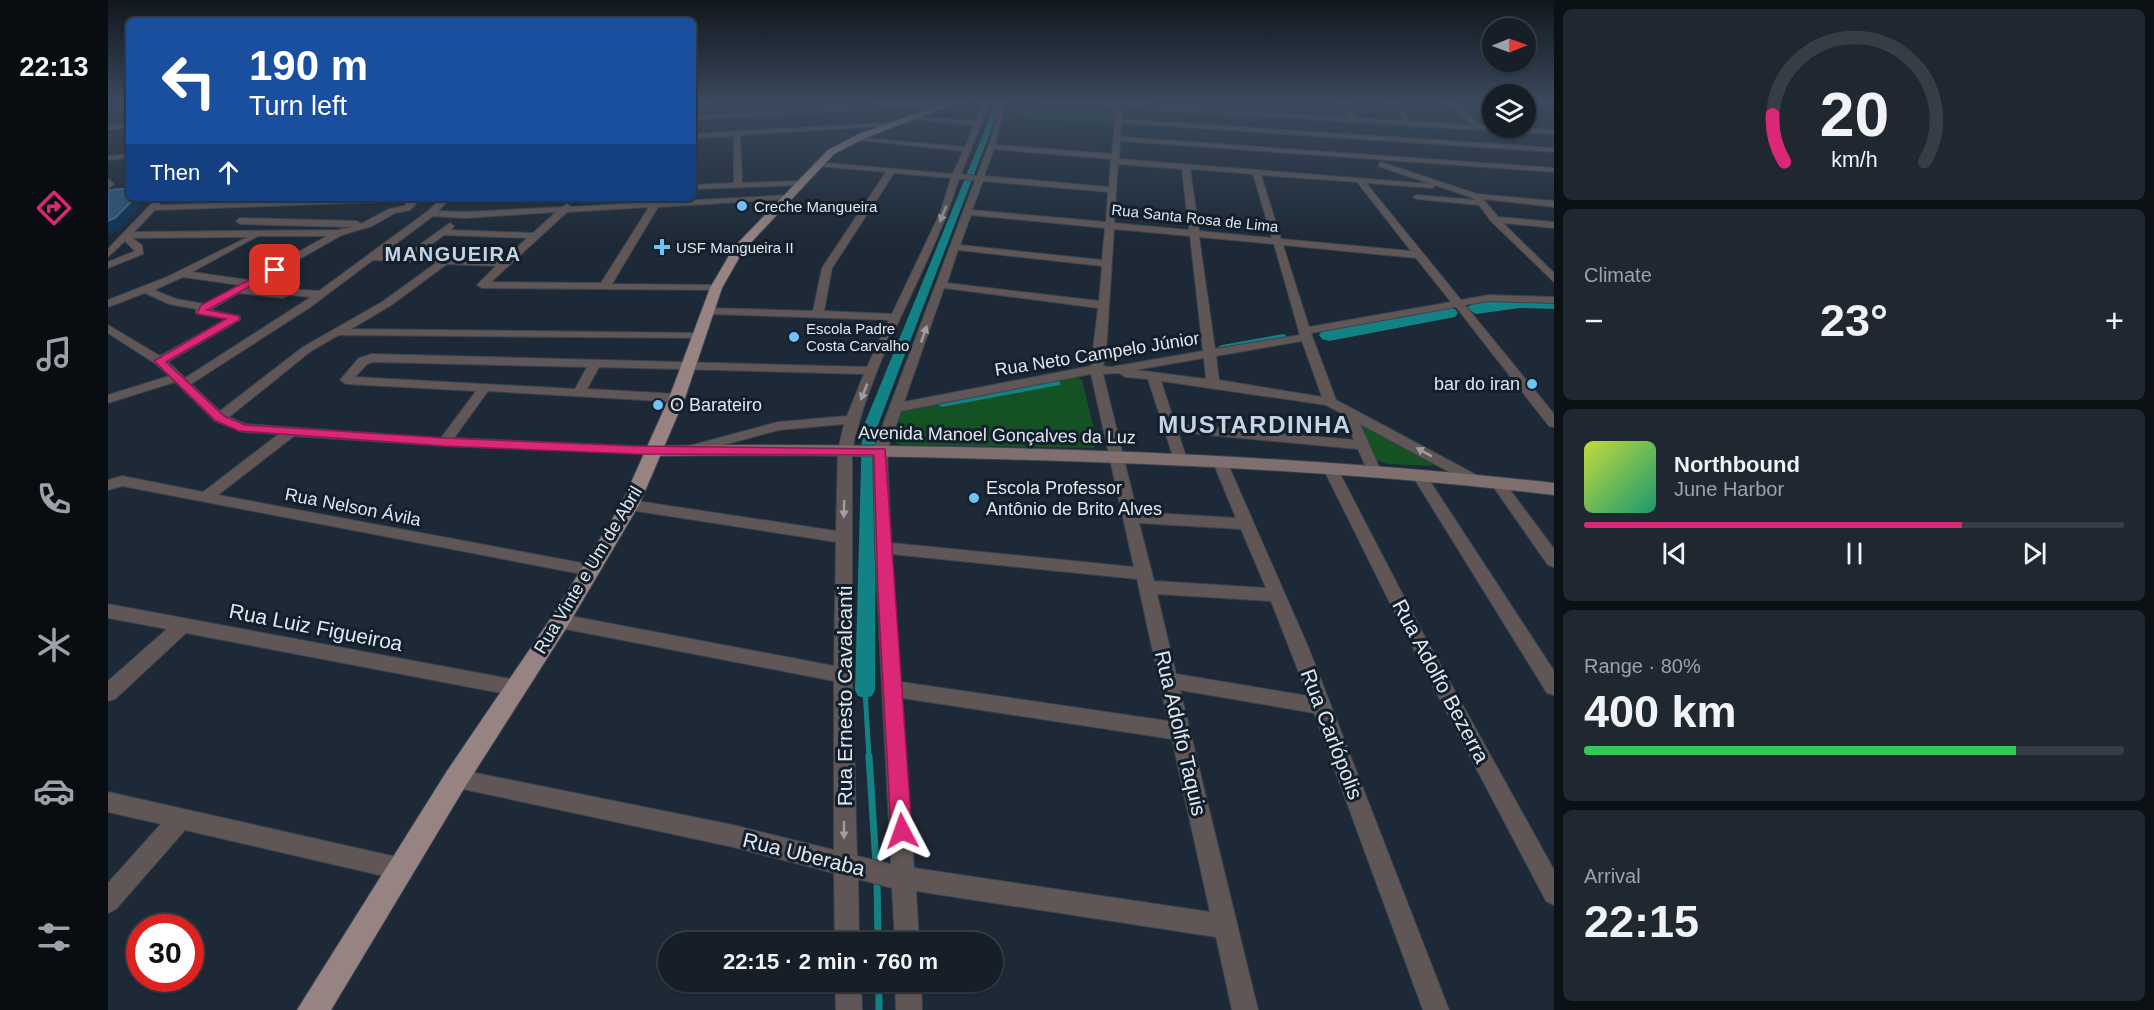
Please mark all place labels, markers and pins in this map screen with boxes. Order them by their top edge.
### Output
place label: Creche Mangueira [754,198,878,215]
marker: Creche Mangueira [735,199,749,213]
marker: USF Mangueira II [653,238,671,256]
place label: USF Mangueira II [676,239,794,256]
pin [249,244,300,295]
place label: Escola Padre Costa Carvalho [806,320,909,354]
marker: Escola Padre Costa Carvalho [787,330,801,344]
place label: bar do iran [1434,374,1520,394]
marker: bar do iran [1525,377,1539,391]
place label: O Barateiro [670,395,762,415]
marker: O Barateiro [651,398,665,412]
place label: Escola Professor Antônio de Brito Alves [986,478,1162,519]
marker: Escola Professor Antônio de Brito Alves [967,491,981,505]

